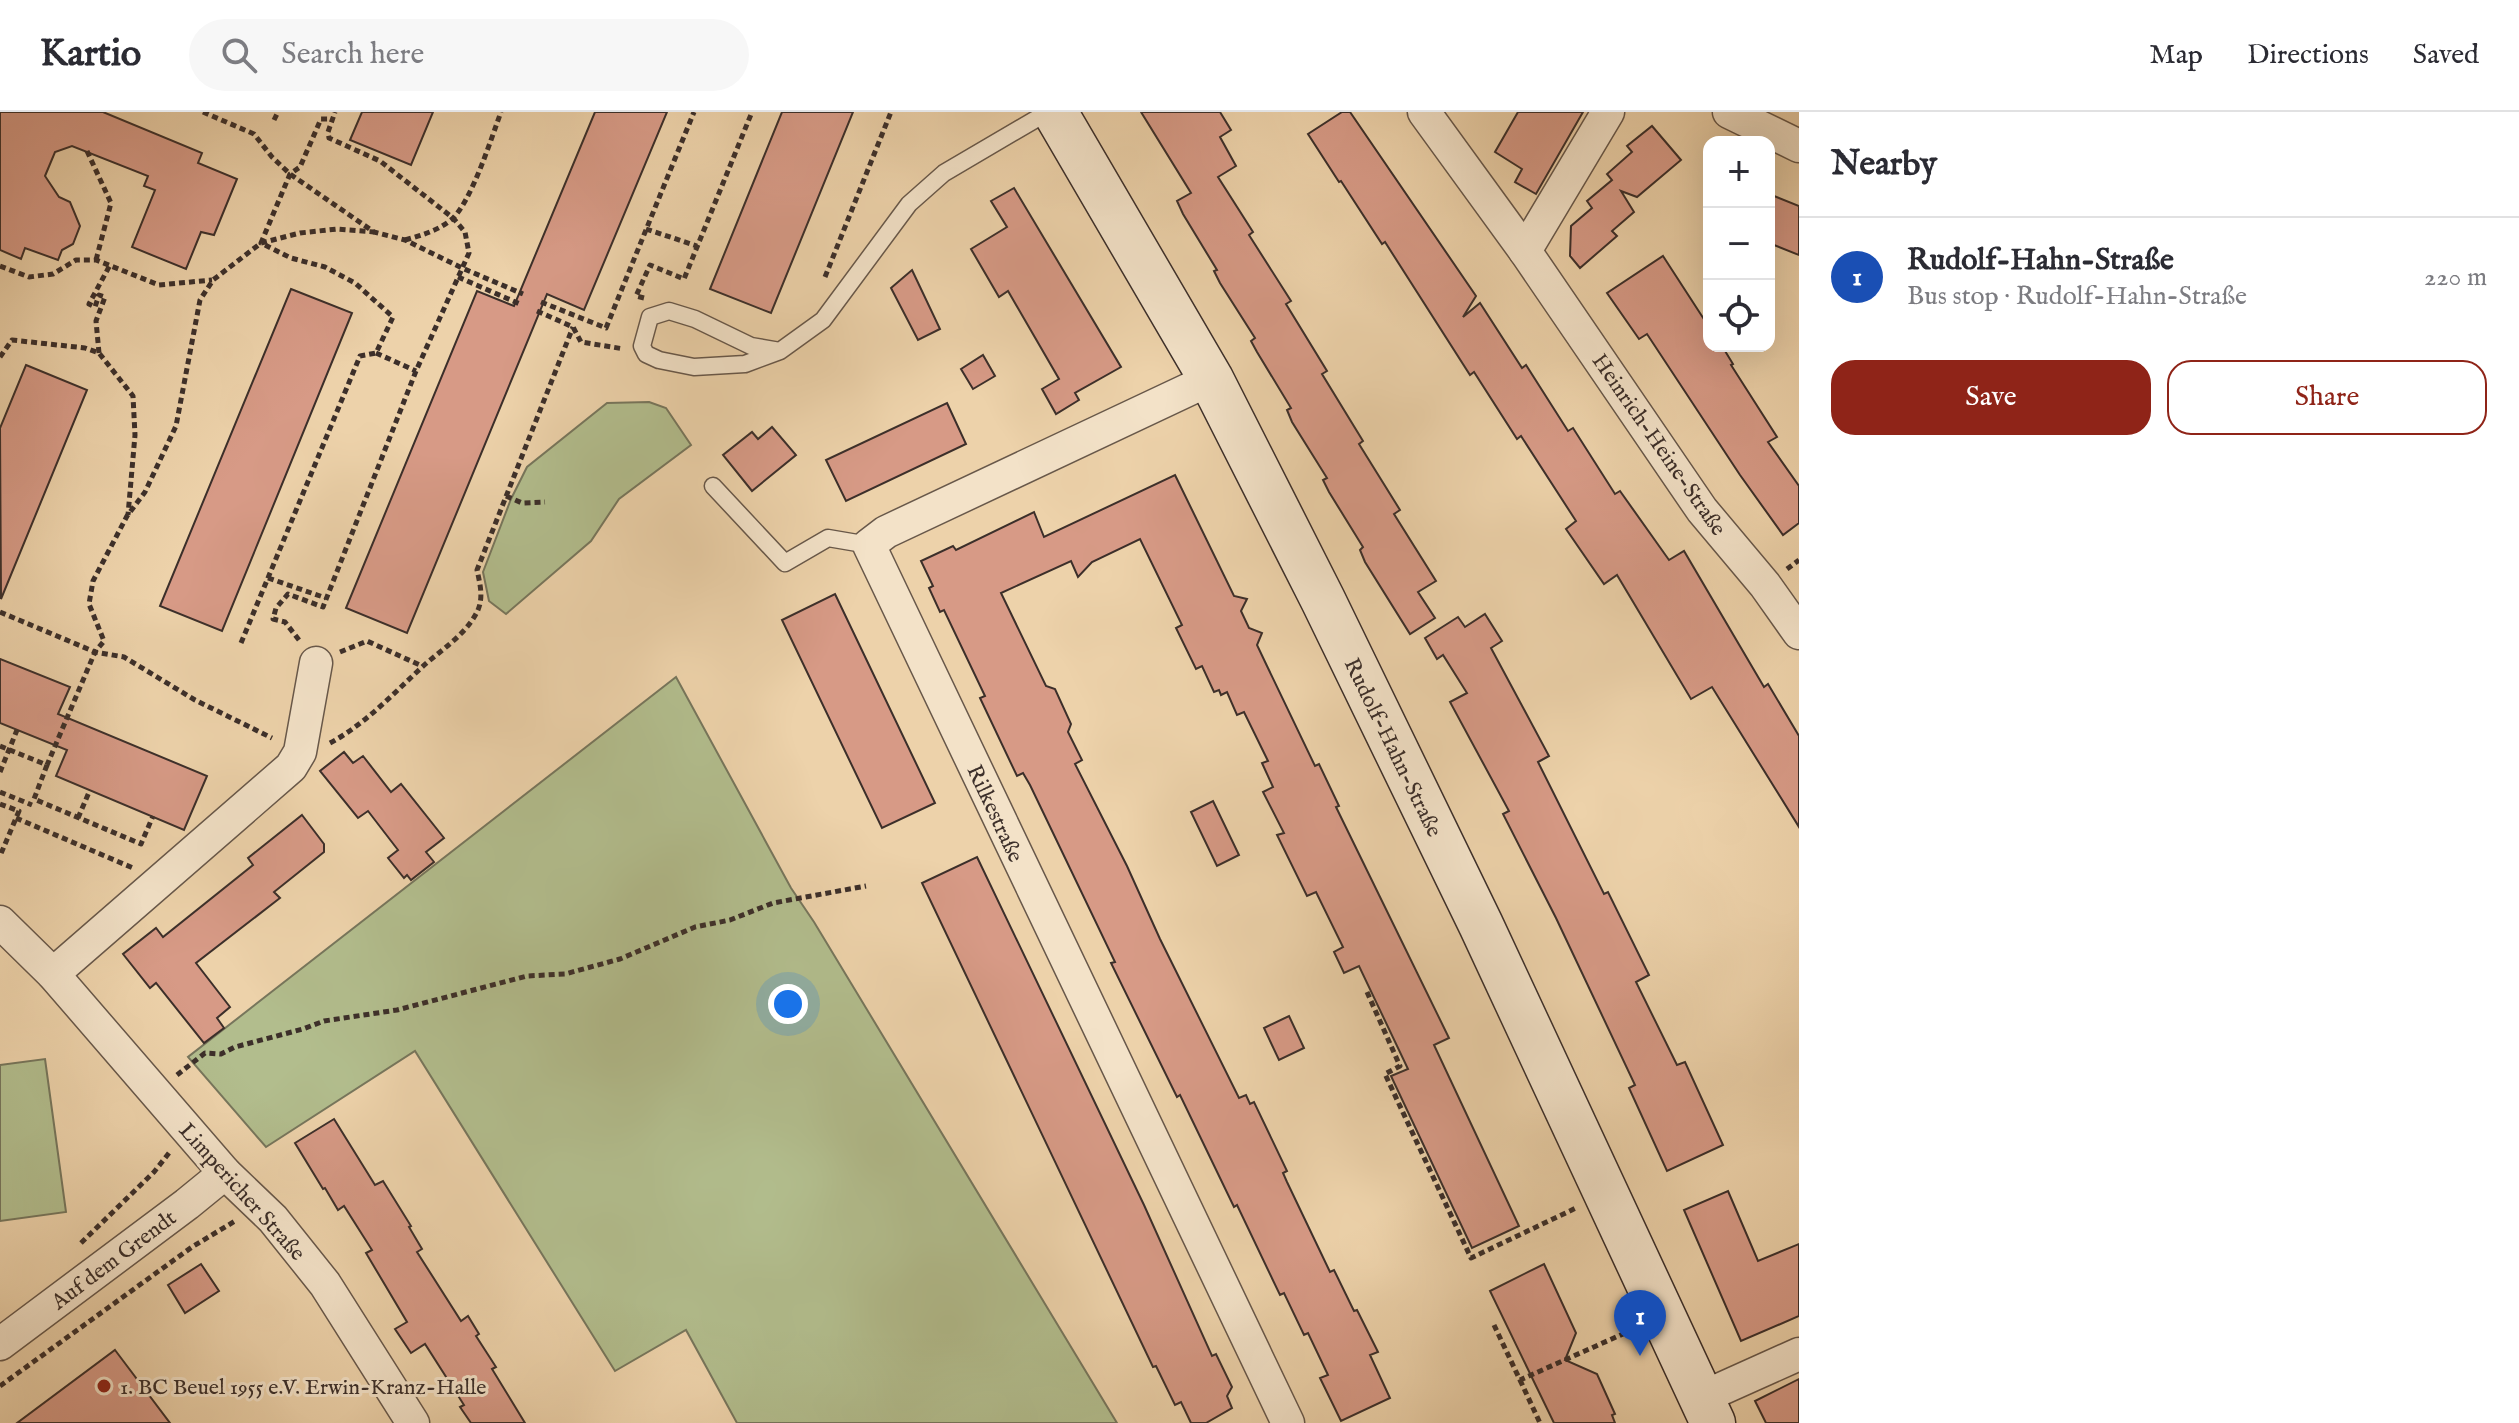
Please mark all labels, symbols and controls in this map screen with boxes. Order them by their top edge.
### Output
search box [189,19,749,91]
text: Kartio [40,31,141,79]
icon: search [217,33,261,77]
text: Search here [281,36,424,74]
text: Map [2149,38,2203,73]
text: Directions [2247,38,2369,73]
text: Saved [2413,38,2479,73]
map controls [1703,136,1775,352]
button: + [1703,136,1775,208]
text: Nearby [1831,143,1937,186]
button: − [1703,208,1775,280]
text: Rudolf-Hahn-Straße [1907,242,2174,280]
text: 1 [1852,261,1862,294]
text: 220 m [2424,261,2487,294]
button: locate [1703,280,1775,352]
text: Bus stop · Rudolf-Hahn-Straße [1907,280,2247,313]
street label: Heinrich-Heine-Straße [1585,349,1732,542]
button: Save [1831,360,2151,435]
button: Share [2167,360,2487,435]
street label: Rudolf-Hahn-Straße [1337,654,1448,842]
street label: Rilkestraße [959,761,1029,867]
your location [768,984,808,1024]
street label: Limpericher Straße [172,1117,311,1267]
street label: Auf dem Grendt [45,1204,183,1317]
pin: 1 [1614,1290,1666,1356]
place label: 1. BC Beuel 1955 e.V. Erwin-Kranz-Halle [120,1374,486,1402]
marker: 1. BC Beuel 1955 e.V. Erwin-Kranz-Halle [95,1377,113,1395]

